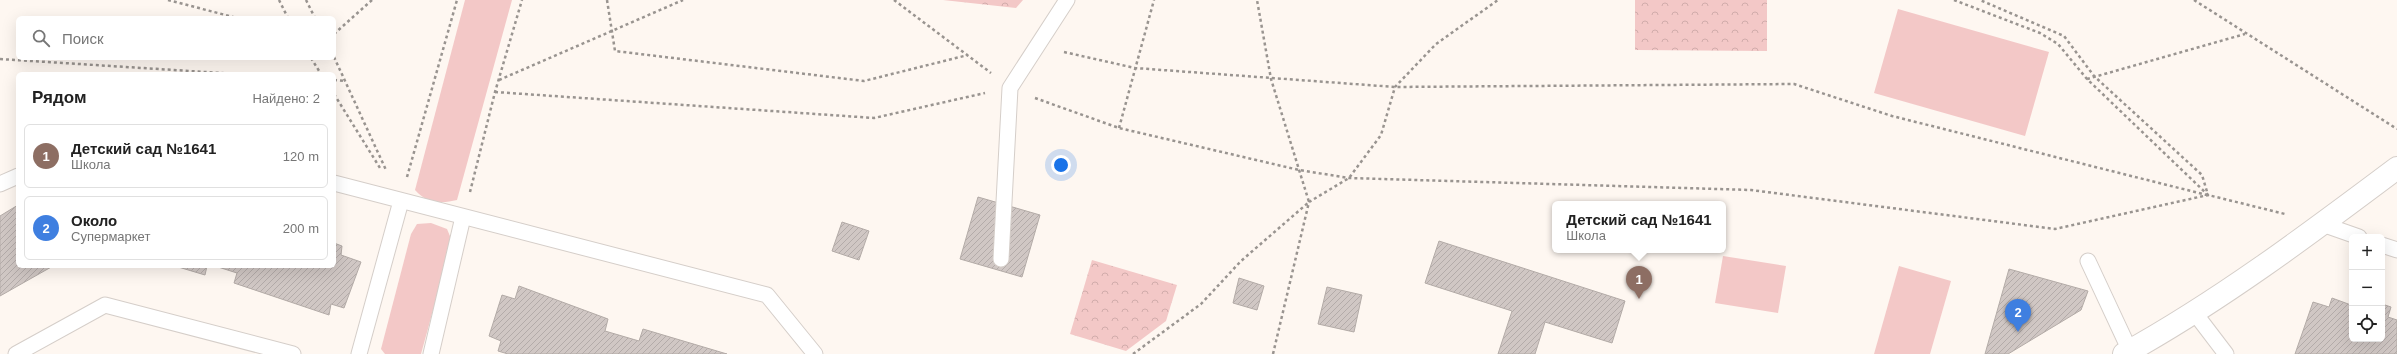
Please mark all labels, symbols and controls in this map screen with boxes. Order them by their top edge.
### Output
search box [16,16,336,60]
icon: search [30,27,52,49]
text: Поиск [62,30,104,47]
text: Рядом [32,88,87,107]
text: Найдено: 2 [252,91,320,106]
text: Детский сад №1641 [71,140,216,157]
text: 1 [42,149,50,164]
text: 120 m [283,149,319,164]
your location [1051,155,1071,175]
text: Школа [71,157,111,172]
popup [1552,201,1726,253]
text: Детский сад №1641 [1566,211,1712,228]
text: Около [71,212,117,229]
text: 2 [42,221,50,236]
text: 200 m [283,221,319,236]
text: Школа [1566,228,1606,243]
text: Супермаркет [71,229,150,244]
map controls [2349,234,2385,342]
button: + [2349,234,2385,270]
pin: 1 [1626,266,1652,299]
button: − [2349,270,2385,306]
pin: 2 [2005,299,2031,332]
button: locate [2349,306,2385,342]

